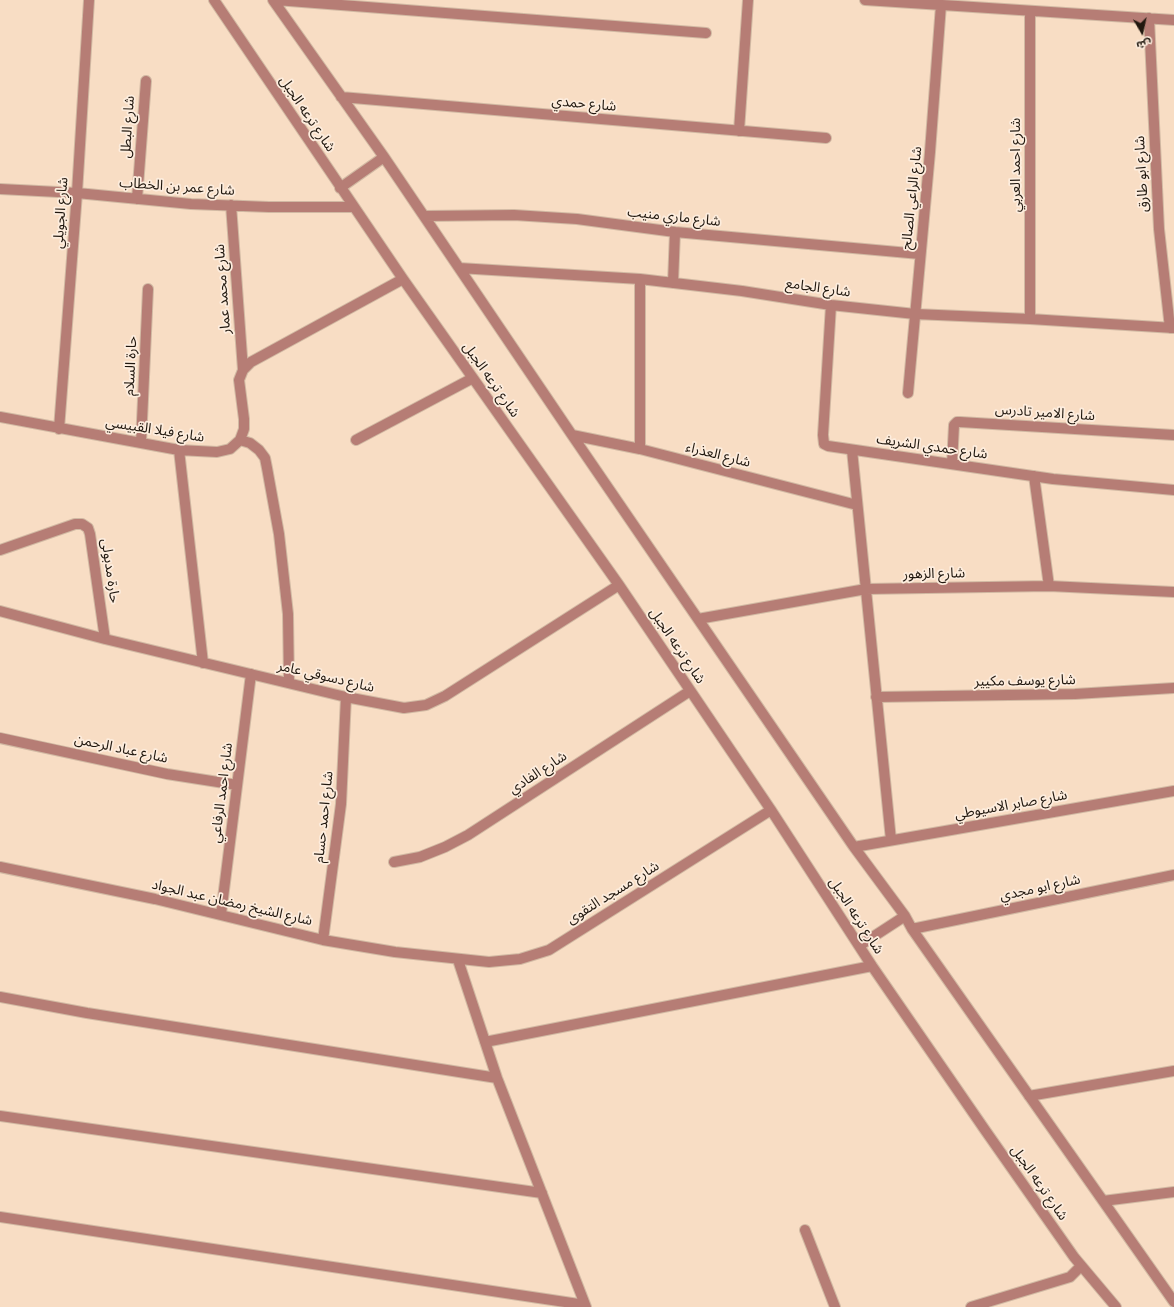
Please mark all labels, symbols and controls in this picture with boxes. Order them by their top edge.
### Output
north arrow [1122,12,1162,52]
text: ش [1136,37,1152,52]
street label: شارع ترعه الجبل [275,73,339,155]
street label: شارع حمدي [551,93,617,115]
street label: شارع البطل [117,95,139,159]
street label: شارع احمد العربي [1008,118,1024,212]
street label: شارع ابو طارق [1132,135,1152,213]
street label: شارع الراعي الصالح [898,146,926,250]
street label: شارع عمر بن الخطاب [119,175,235,199]
street label: شارع الجويلي [50,177,72,249]
street label: شارع ماري منيب [627,204,721,230]
street label: شارع محمد عمار [211,244,235,334]
street label: شارع الجامع [784,275,852,301]
street label: حارة السلام [121,336,141,396]
street label: شارع ترعه الجبل [459,339,523,421]
street label: شارع الامير تادرس [995,401,1095,425]
street label: شارع فيلا القبيسي [104,414,206,446]
street label: شارع حمدي الشريف [875,431,989,463]
street label: شارع العذراء [684,439,752,471]
street label: حارة مدبولى [97,538,123,604]
street label: شارع الزهور [903,565,965,583]
street label: شارع ترعه الجبل [645,605,709,687]
street label: شارع دسوقي عامر [276,658,376,696]
street label: شارع يوسف مكيير [974,672,1076,690]
street label: شارع عباد الرحمن [73,731,169,767]
street label: شارع احمد الرفاعي [208,742,236,844]
street label: شارع الفادي [506,748,570,798]
street label: شارع احمد حسام [311,770,337,864]
street label: شارع صابر الاسيوطي [953,787,1069,823]
street label: شارع مسجد التقوى [564,858,662,928]
street label: شارع ابو مجدي [998,871,1082,905]
street label: شارع ترعه الجبل [825,875,887,957]
street label: شارع الشيخ رمضان عبد الجواد [150,876,314,930]
street label: شارع ترعه الجبل [1007,1142,1071,1224]

